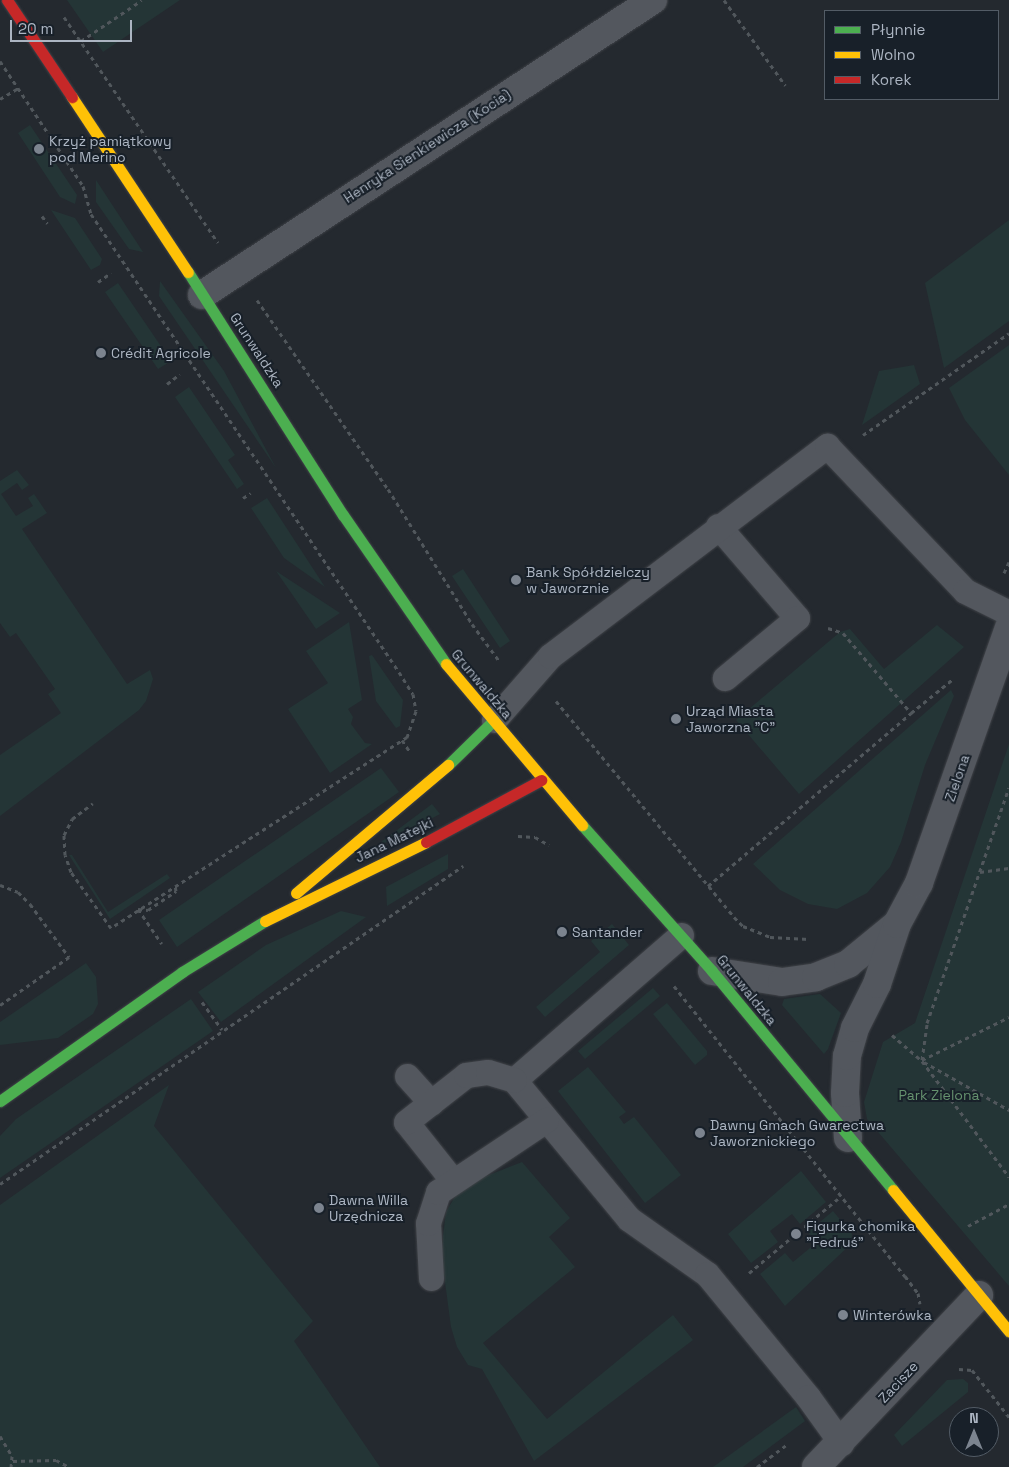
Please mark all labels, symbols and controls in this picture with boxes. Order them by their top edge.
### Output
scale bar [12,10,135,42]
legend [824,10,999,100]
text: 20 m [18,19,53,38]
text: Płynnie [871,20,925,39]
text: Wolno [871,45,915,64]
text: Korek [871,70,911,89]
street label: Henryka Sienkiewicza (Kocia) [340,86,514,206]
place label: Krzyż pamiątkowy pod Merino [49,133,172,166]
marker: Krzyż pamiątkowy pod Merino [33,143,45,155]
street label: Grunwaldzka [227,309,287,391]
place label: Crédit Agricole [111,345,211,361]
marker: Crédit Agricole [95,347,107,359]
place label: Bank Spółdzielczy w Jaworznie [526,564,650,596]
marker: Bank Spółdzielczy w Jaworznie [510,574,522,586]
street label: Grunwaldzka [448,646,516,722]
place label: Urząd Miasta Jaworzna "C" [686,703,775,736]
marker: Urząd Miasta Jaworzna "C" [670,713,682,725]
street label: Zielona [941,752,973,804]
street label: Jana Matejki [352,814,436,866]
place label: Santander [572,924,643,940]
marker: Santander [556,926,568,938]
street label: Grunwaldzka [713,951,781,1029]
park label: Park Zielona [898,1087,980,1103]
place label: Dawny Gmach Gwarectwa Jaworznickiego [710,1117,884,1150]
marker: Dawny Gmach Gwarectwa Jaworznickiego [694,1127,706,1139]
place label: Dawna Willa Urzędnicza [329,1192,408,1224]
marker: Dawna Willa Urzędnicza [313,1202,325,1214]
place label: Figurka chomika "Fedruś" [806,1218,915,1250]
marker: Figurka chomika "Fedruś" [790,1228,802,1240]
place label: Winterówka [853,1307,932,1323]
marker: Winterówka [837,1309,849,1321]
street label: Zacisze [875,1358,921,1406]
north arrow [949,1407,999,1457]
text: N [969,1409,979,1427]

